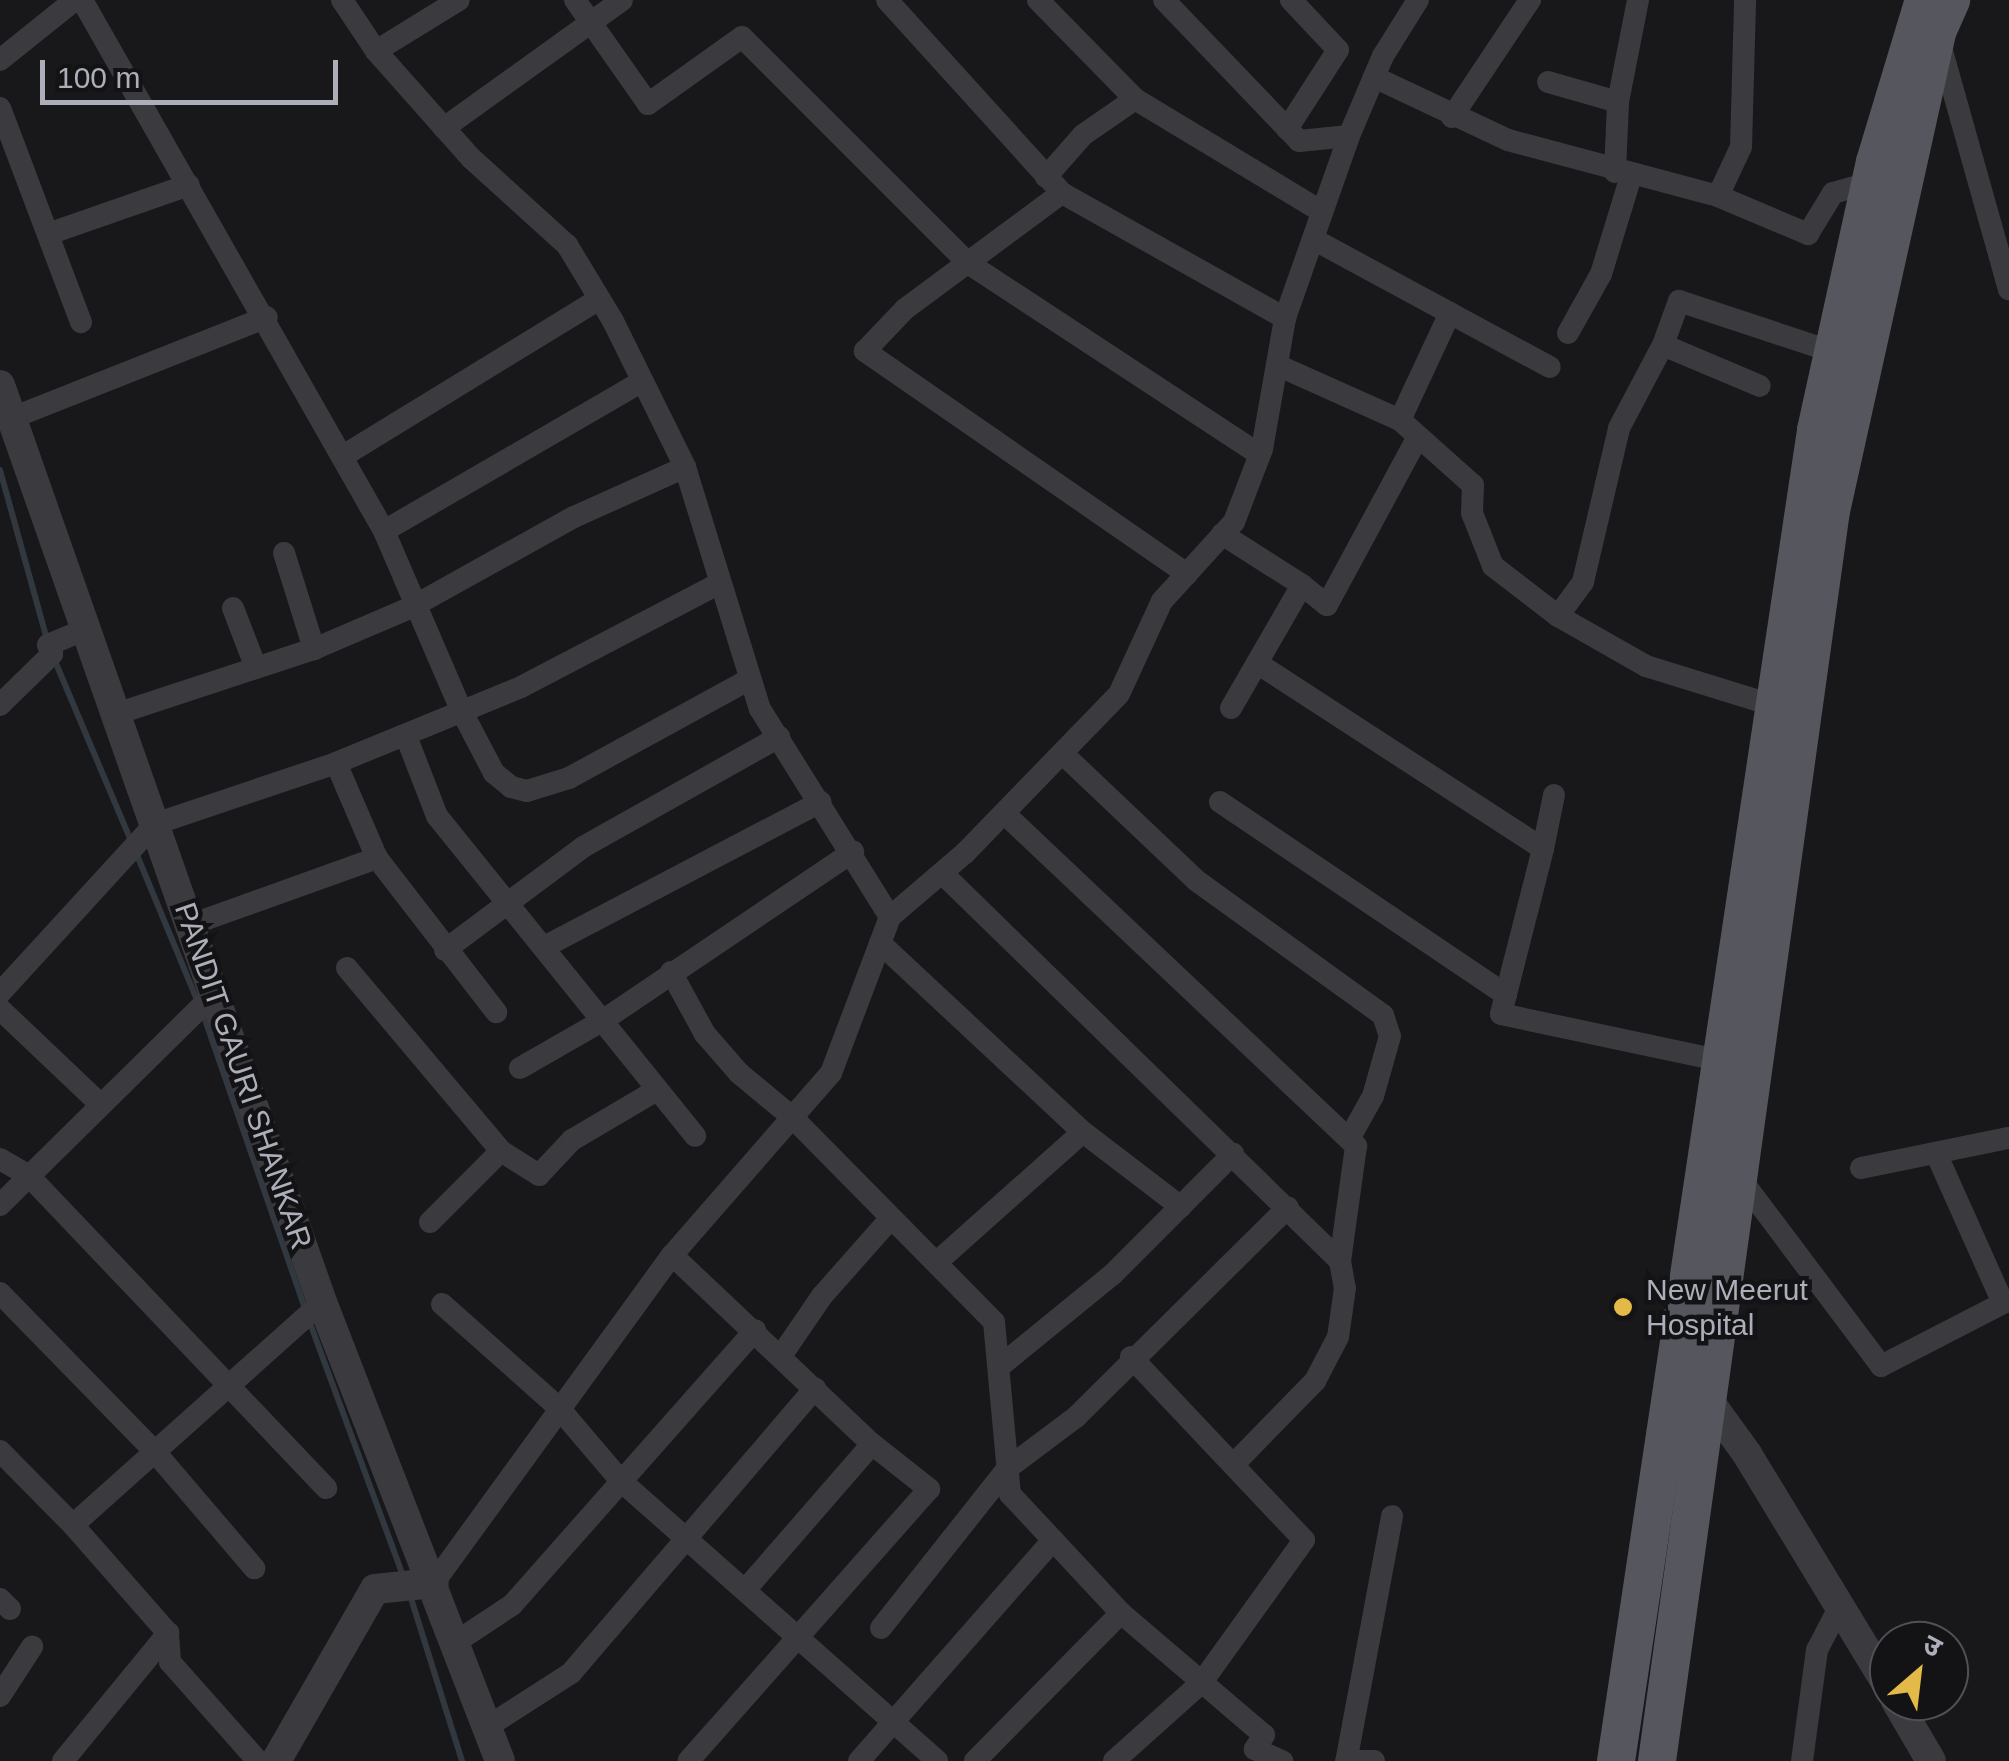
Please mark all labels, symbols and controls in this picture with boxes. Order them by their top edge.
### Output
scale bar [45,40,342,102]
text: 100 m [57,61,140,94]
street label: PANDIT GAURI SHANKAR [167,898,319,1254]
place label: New Meerut Hospital [1646,1272,1808,1342]
marker: New Meerut Hospital [1610,1294,1636,1320]
north arrow [1869,1621,1969,1721]
text: उ [1918,1628,1947,1663]

